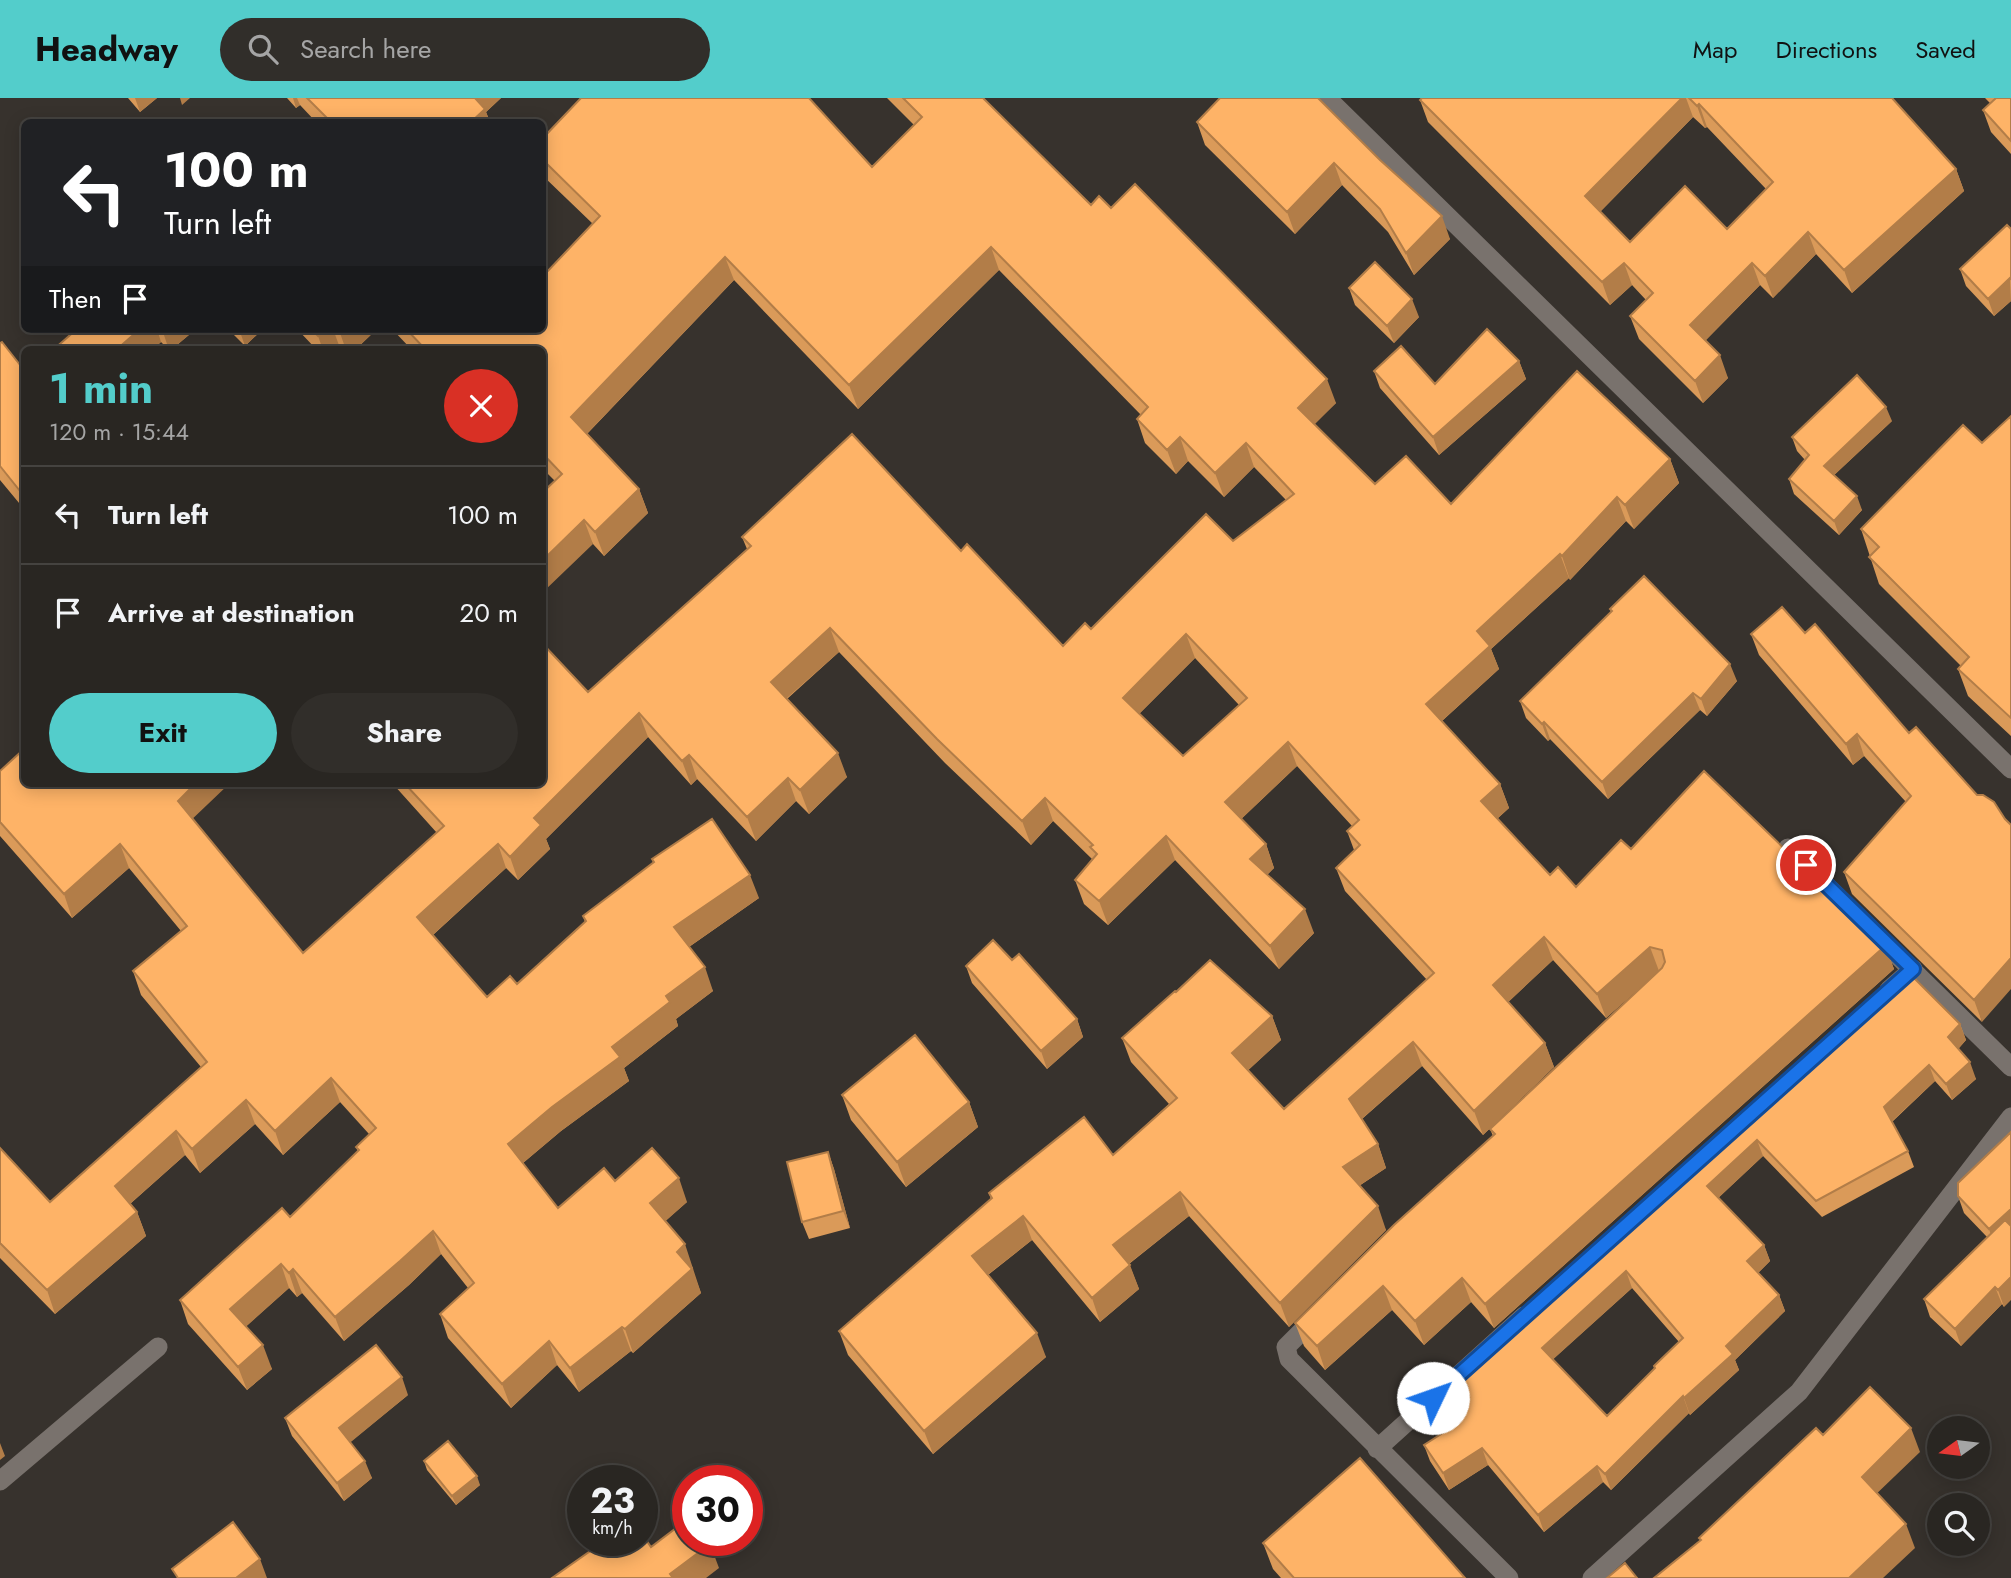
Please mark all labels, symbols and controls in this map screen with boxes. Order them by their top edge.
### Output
search box [220,18,710,81]
text: Headway [35,26,178,73]
icon: search [244,30,282,68]
text: Search here [300,30,431,68]
text: Map [1693,32,1738,67]
text: Directions [1776,32,1877,67]
text: Saved [1915,32,1976,67]
text: 100 m [164,135,309,205]
icon: left [49,147,140,238]
text: Turn left [164,200,271,246]
text: Then [49,280,102,318]
icon: arrive [116,280,154,318]
text: 1 min [49,358,153,419]
button: close [444,369,518,443]
text: 120 m · 15:44 [49,415,189,449]
icon: left [49,496,87,534]
text: Turn left [108,496,208,534]
text: 100 m [447,496,518,534]
icon: arrive [49,594,87,632]
text: Arrive at destination [108,594,355,632]
text: 20 m [460,594,518,632]
button: Exit [49,693,277,773]
button: Share [291,693,518,773]
pin [1776,835,1836,895]
icon: arrive [1787,846,1825,884]
position arrow [1396,1361,1470,1435]
north arrow [1927,1416,1990,1479]
map controls [1927,1416,1990,1556]
speed limit sign: 30 [672,1465,763,1556]
text: 23 [590,1476,635,1526]
button: search [1927,1493,1990,1556]
text: km/h [592,1515,633,1541]

